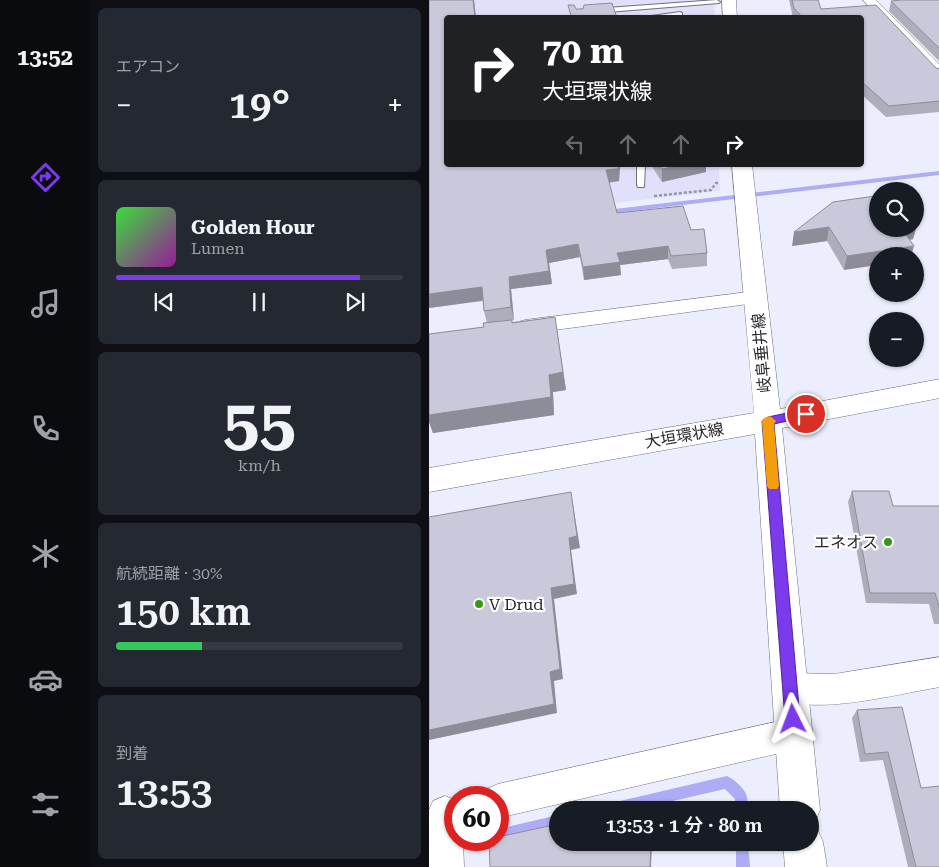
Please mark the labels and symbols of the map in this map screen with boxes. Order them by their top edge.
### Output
street label: 岐阜垂井線 [749,312,774,394]
pin [785,393,827,435]
street label: 大垣環状線 [643,419,725,452]
place label: エネオス [814,533,878,552]
marker: エネオス [882,536,894,548]
place label: V Drud [489,595,543,614]
marker: V Drud [473,598,485,610]
position arrow [766,692,818,744]
speed limit sign: 60 [444,786,509,851]

